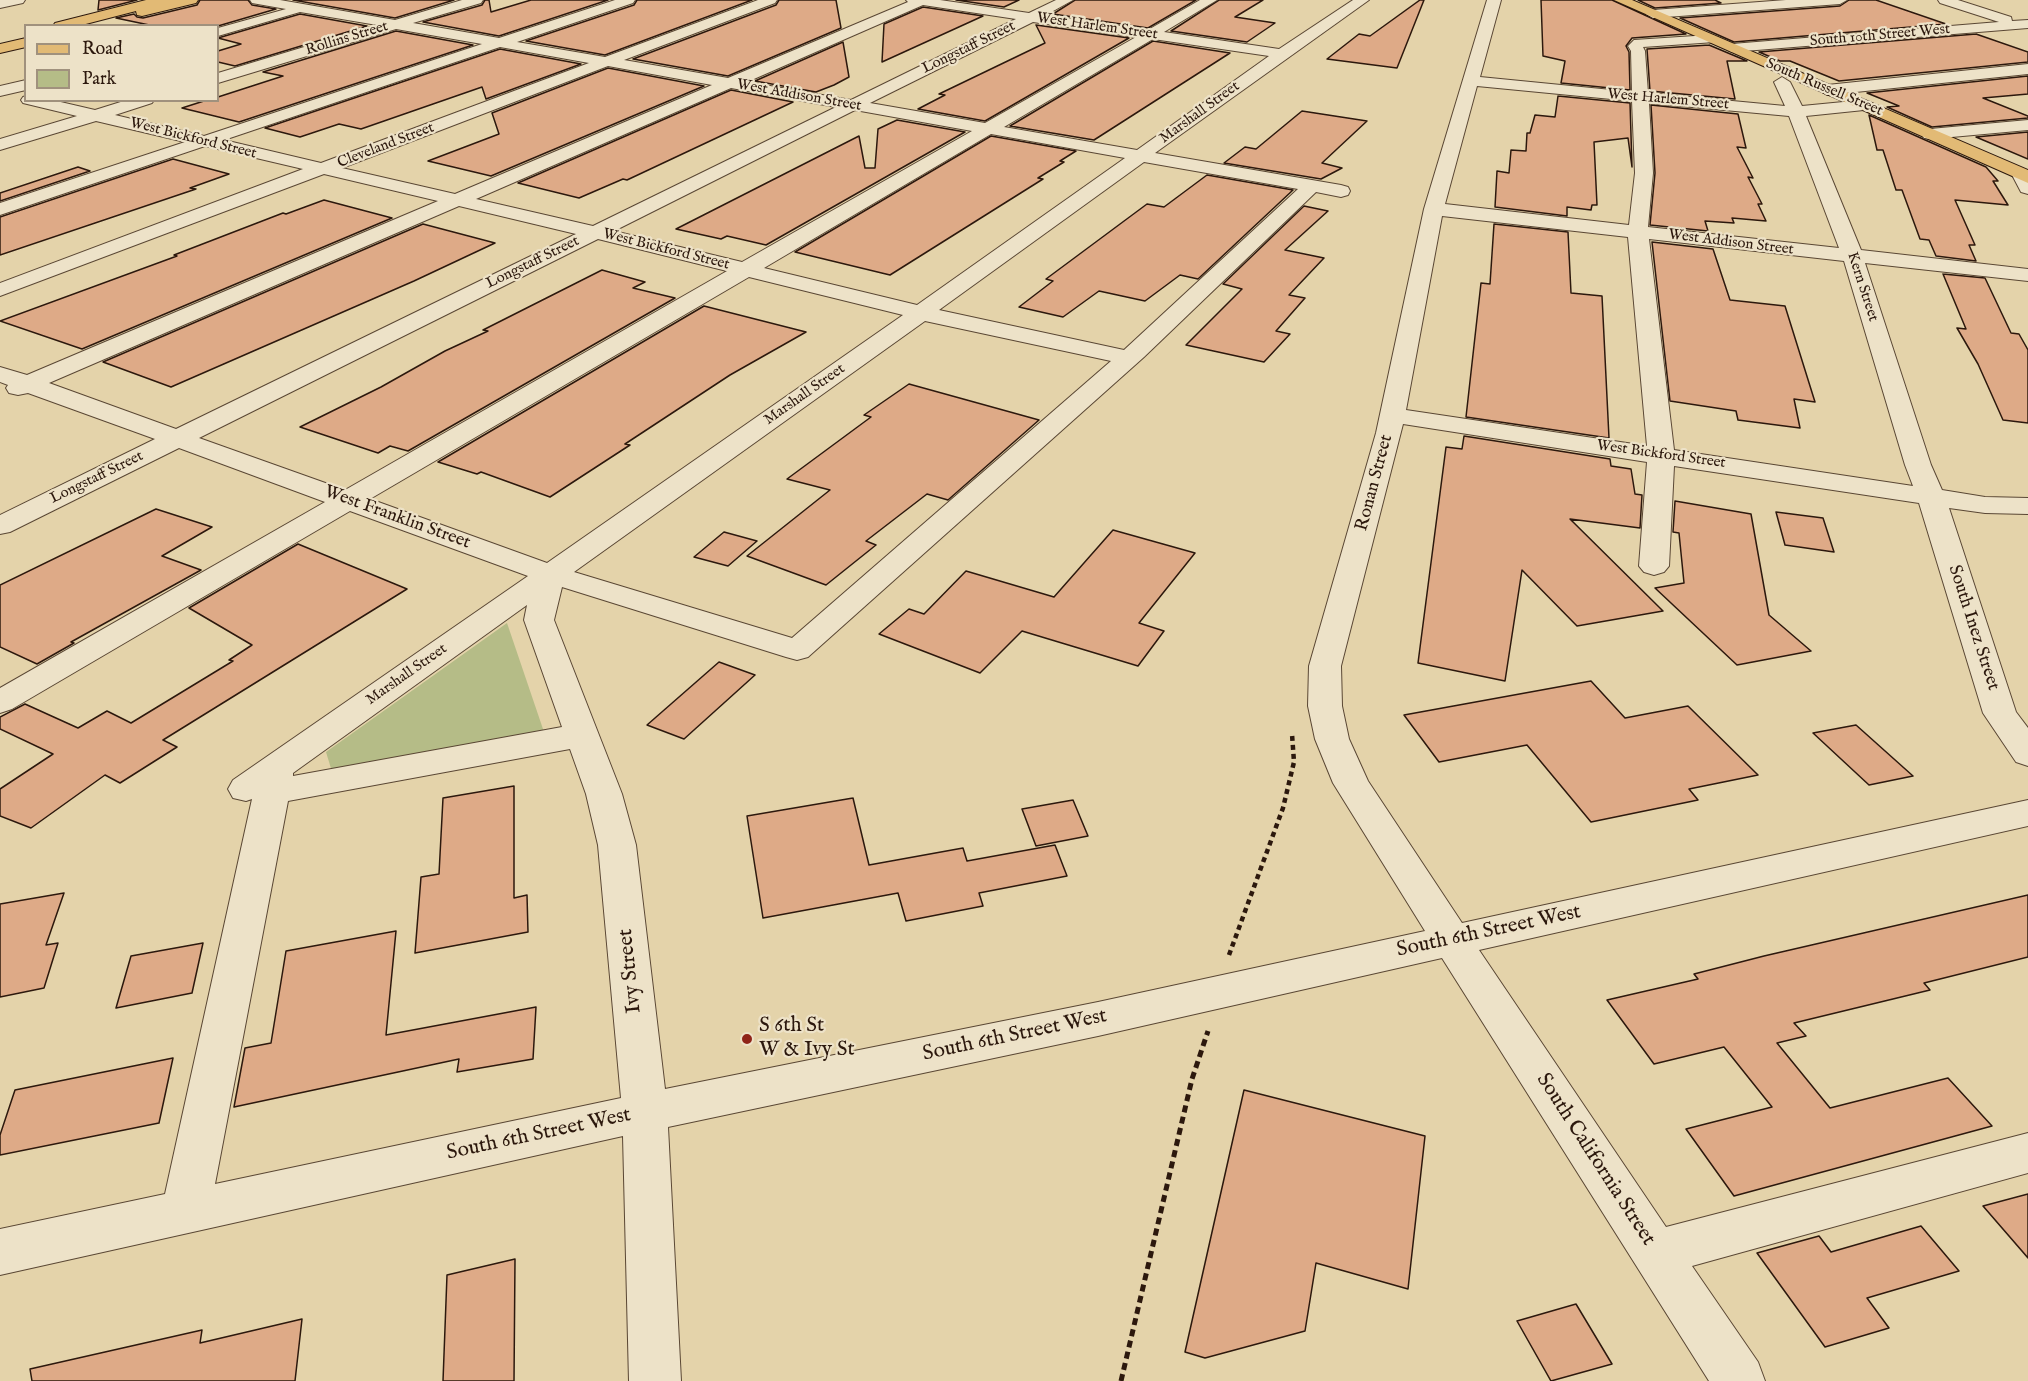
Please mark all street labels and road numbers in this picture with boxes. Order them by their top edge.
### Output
street label: West Harlem Street [1035,10,1159,44]
street label: Rollins Street [304,18,390,60]
street label: Longstaff Street [920,18,1018,78]
street label: South 10th Street West [1809,21,1951,51]
street label: South Russell Street [1763,55,1885,121]
street label: West Addison Street [735,76,863,116]
street label: Marshall Street [1156,78,1244,148]
street label: West Harlem Street [1606,86,1730,114]
street label: West Bickford Street [128,115,258,163]
street label: Cleveland Street [335,119,437,173]
street label: West Bickford Street [601,226,731,274]
street label: West Addison Street [1667,226,1795,260]
street label: Longstaff Street [484,233,582,293]
street label: Kern Street [1842,250,1882,324]
street label: Marshall Street [761,360,849,430]
street label: Ronan Street [1352,432,1398,534]
street label: West Bickford Street [1595,437,1727,473]
street label: Longstaff Street [48,448,146,508]
street label: West Franklin Street [321,482,473,554]
street label: South Inez Street [1943,563,2003,693]
street label: Marshall Street [363,640,451,710]
street label: South 6th Street West [1395,900,1583,964]
street label: Ivy Street [614,927,648,1015]
street label: South 6th Street West [921,1004,1109,1068]
street label: South California Street [1530,1069,1660,1251]
street label: South 6th Street West [445,1103,633,1167]

